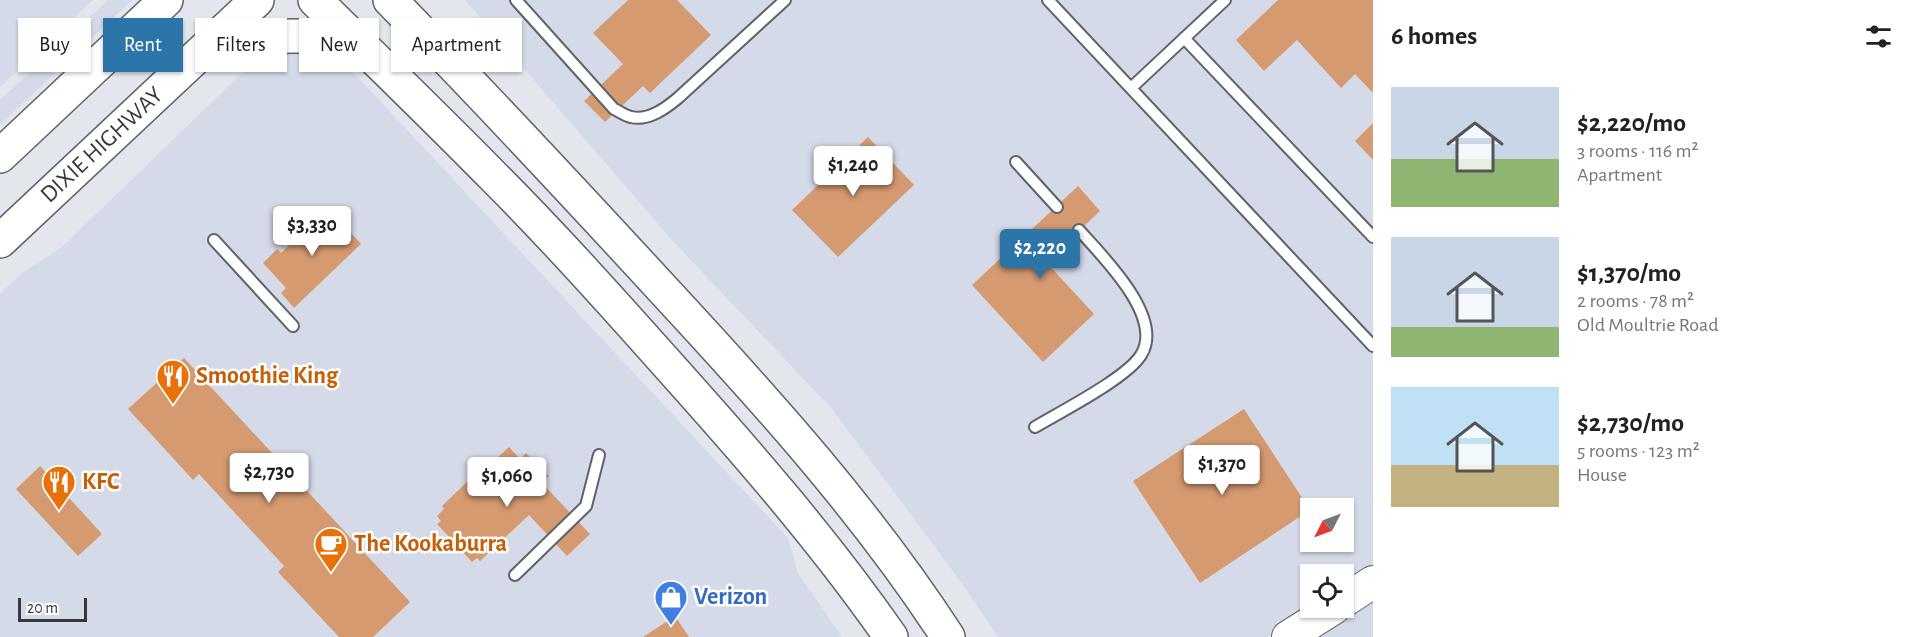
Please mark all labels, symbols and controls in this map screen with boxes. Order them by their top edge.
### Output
chip: Buy [18,18,91,72]
chip: Rent [103,18,183,72]
chip: Filters [195,18,287,72]
chip: New [299,18,379,72]
chip: Apartment [391,18,522,72]
icon: filters [1862,20,1895,53]
text: 6 homes [1391,23,1477,49]
street label: DIXIE HIGHWAY [36,82,168,207]
text: $2,220/mo [1577,110,1686,136]
icon: home [1439,111,1511,183]
text: 3 rooms · 116 m² [1577,141,1698,161]
pin: $1,240 [804,146,902,197]
text: $1,240 [828,155,878,175]
text: Apartment [1577,165,1662,185]
pin: $3,330 [263,206,361,257]
text: $3,330 [287,215,337,235]
pin: $2,220 [991,229,1089,280]
text: $2,220 [1014,238,1066,258]
text: $1,370/mo [1577,260,1681,286]
icon: home [1439,261,1511,333]
text: 2 rooms · 78 m² [1577,291,1694,311]
text: Old Moultrie Road [1577,315,1719,335]
restaurant icon: Smoothie King [155,358,191,405]
place label: Smoothie King [196,364,339,388]
text: $2,730/mo [1577,410,1684,436]
icon: home [1439,411,1511,483]
text: 5 rooms · 123 m² [1577,441,1700,461]
pin: $1,370 [1173,445,1271,496]
pin: $2,730 [220,453,318,504]
text: $1,370 [1198,454,1246,474]
pin: $1,060 [458,457,556,508]
text: $2,730 [244,462,294,482]
restaurant icon: KFC [41,464,77,511]
text: House [1577,465,1627,485]
text: $1,060 [481,466,533,486]
place label: KFC [82,470,120,494]
north arrow [1300,498,1354,552]
map controls [1300,498,1354,618]
cafe icon: The Kookaburra [313,526,349,573]
place label: The Kookaburra [354,532,507,556]
button: locate [1300,564,1354,618]
shop icon: Verizon [653,579,689,626]
place label: Verizon [694,585,767,609]
scale bar [18,595,87,622]
text: 20 m [27,600,58,616]

